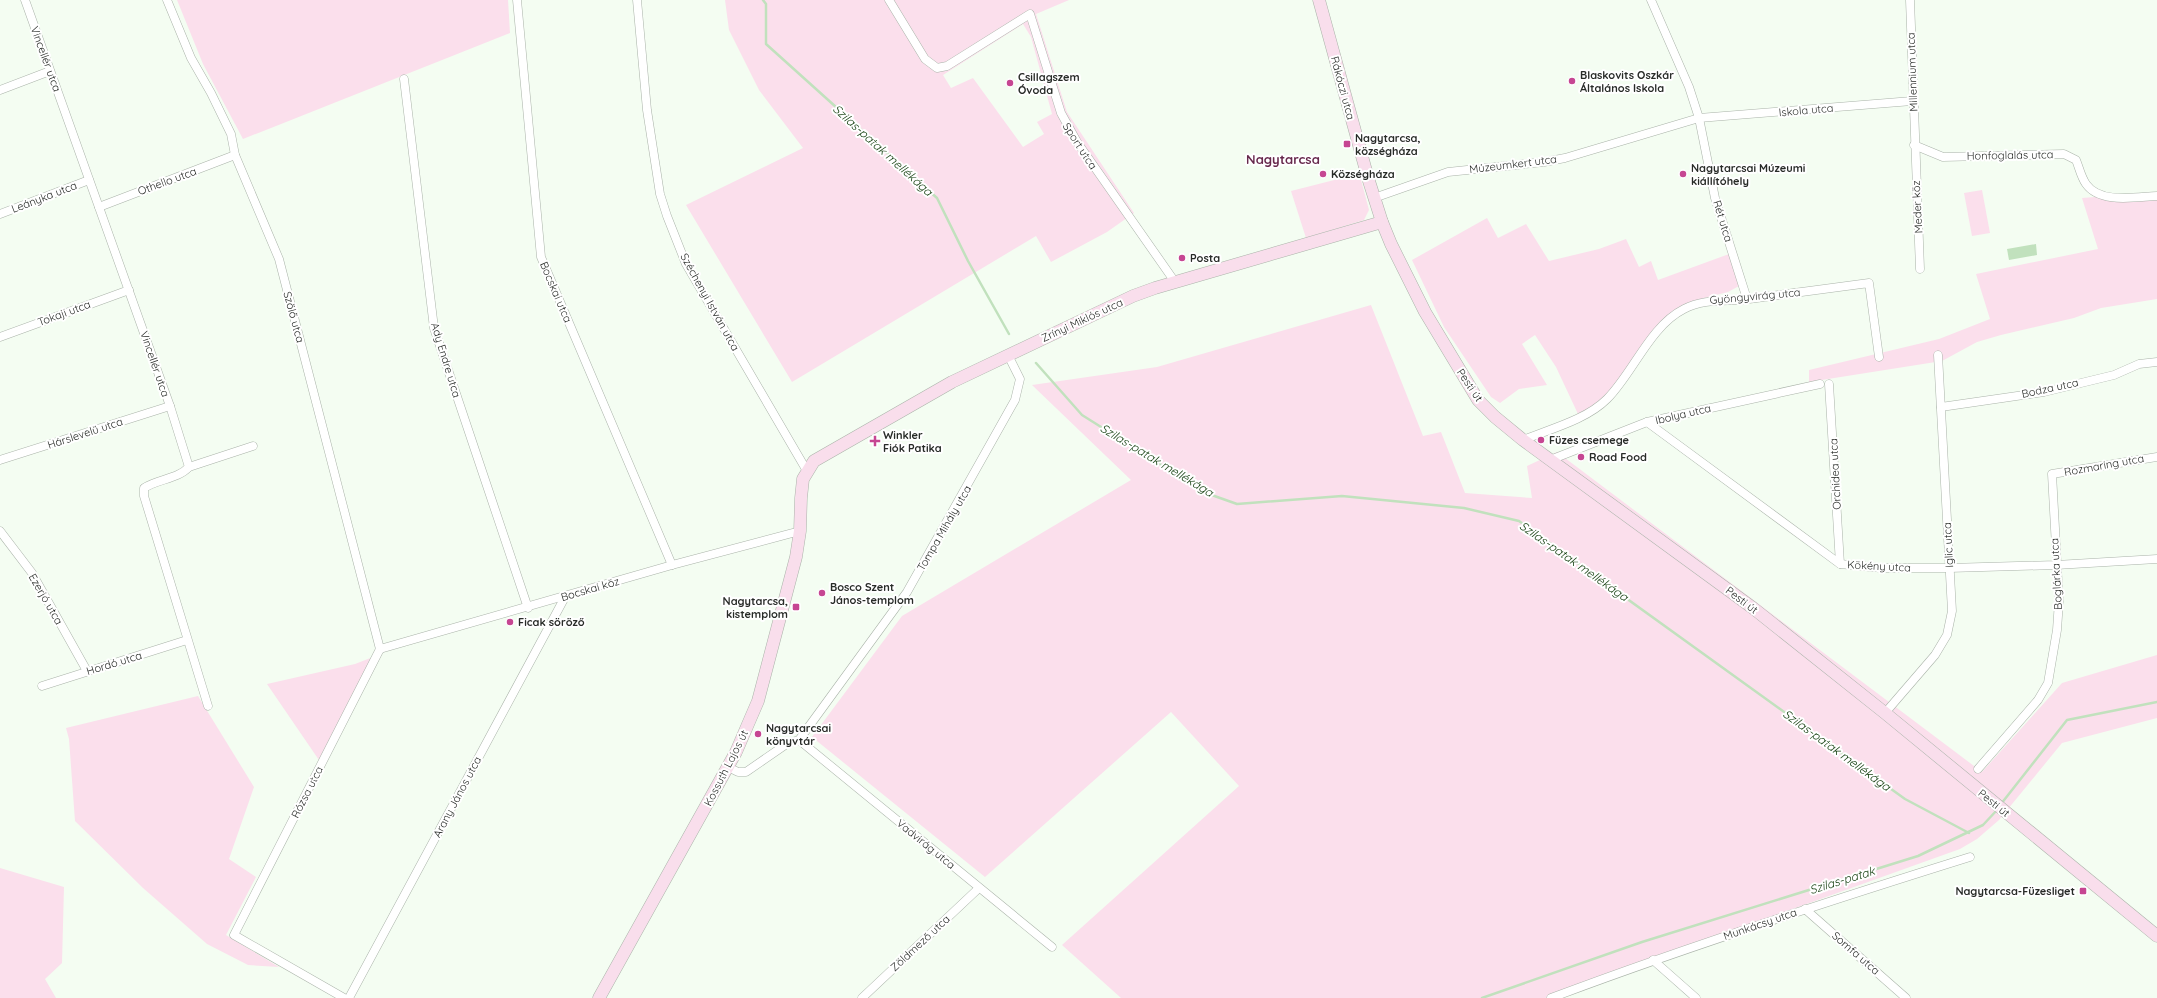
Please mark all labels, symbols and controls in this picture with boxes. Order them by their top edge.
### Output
street label: Vincellér utca [28,24,64,94]
street label: Millennium utca [1904,32,1920,112]
street label: Rákóczi utca [1328,55,1358,121]
place label: Blaskovits Oszkár Általános Iskola [1580,68,1674,95]
place label: Csillagszem Óvoda [1018,70,1080,97]
marker: Blaskovits Oszkár Általános Iskola [1567,76,1577,86]
marker: Csillagszem Óvoda [1005,78,1015,88]
water label: Szilas-patak mellékága [830,101,937,199]
street label: Iskola utca [1778,101,1834,119]
street label: Sport utca [1060,120,1100,172]
place label: Nagytarcsa, községháza [1355,131,1420,158]
marker: Nagytarcsa, községháza [1342,139,1352,149]
street label: Honfoglalás utca [1966,147,2054,163]
district label: Nagytarcsa [1246,151,1320,167]
street label: Múzeumkert utca [1468,152,1558,176]
place label: Nagytarcsai Múzeumi kiállítóhely [1691,161,1805,188]
street label: Othello utca [136,164,198,198]
place label: Községháza [1331,167,1395,181]
marker: Községháza [1318,169,1328,179]
marker: Nagytarcsai Múzeumi kiállítóhely [1678,169,1688,179]
street label: Leányka utca [9,178,79,216]
street label: Meder köz [1909,180,1925,234]
street label: Rét utca [1710,199,1736,243]
street label: Széchenyi István utca [677,251,743,353]
place label: Posta [1190,251,1220,265]
marker: Posta [1177,253,1187,263]
street label: Bocskai utca [537,259,575,325]
street label: Gyöngyvirág utca [1709,285,1801,307]
street label: Szőlő utca [280,290,308,344]
street label: Zrínyi Miklós utca [1039,295,1125,345]
street label: Tokaji utca [36,297,92,329]
street label: Ady Endre utca [428,321,464,399]
street label: Vincellér utca [137,329,173,399]
street label: Pesti út [1454,366,1486,404]
street label: Bodza utca [2020,375,2080,401]
street label: Ibolya utca [1654,401,1712,427]
street label: Hárslevelű utca [45,414,125,452]
water label: Szilas-patak mellékága [1098,420,1217,500]
place label: Winkler Fiók Patika [883,428,942,455]
place label: Füzes csemege [1549,433,1629,447]
marker: Füzes csemege [1536,435,1546,445]
marker: Winkler Fiók Patika [870,436,880,446]
street label: Orchidea utca [1826,438,1844,510]
place label: Road Food [1589,450,1647,464]
street label: Rozmaring utca [2063,451,2145,479]
marker: Road Food [1576,452,1586,462]
street label: Tompa Mihály utca [914,483,974,573]
water label: Szilas-patak mellékága [1517,518,1632,605]
street label: Iglic utca [1940,522,1956,568]
street label: Boglárka utca [2047,538,2065,610]
street label: Kökény utca [1847,557,1911,575]
street label: Ezerjó utca [26,571,66,627]
street label: Bocskai köz [559,574,621,604]
place label: Bosco Szent János-templom [830,580,914,607]
street label: Pesti út [1723,583,1761,617]
marker: Bosco Szent János-templom [817,588,827,598]
place label: Nagytarcsa, kistemplom [723,594,788,621]
marker: Nagytarcsa, kistemplom [791,602,801,612]
place label: Ficak söröző [518,615,585,629]
marker: Ficak söröző [505,617,515,627]
street label: Hordó utca [85,648,143,678]
water label: Szilas-patak mellékága [1780,706,1894,794]
place label: Nagytarcsai könyvtár [766,721,831,748]
street label: Kossuth Lajos út [701,727,751,808]
marker: Nagytarcsai könyvtár [753,729,763,739]
street label: Arany János utca [430,754,484,840]
street label: Rózsa utca [288,764,326,820]
street label: Pesti út [1975,786,2013,820]
street label: Vadvirág utca [894,816,958,872]
water label: Szilas-patak [1807,862,1878,897]
place label: Nagytarcsa-Füzesliget [1955,884,2075,898]
marker: Nagytarcsa-Füzesliget [2078,886,2088,896]
street label: Munkácsy utca [1721,905,1799,943]
street label: Zöldmező utca [887,912,953,974]
street label: Somfa utca [1829,928,1883,978]

